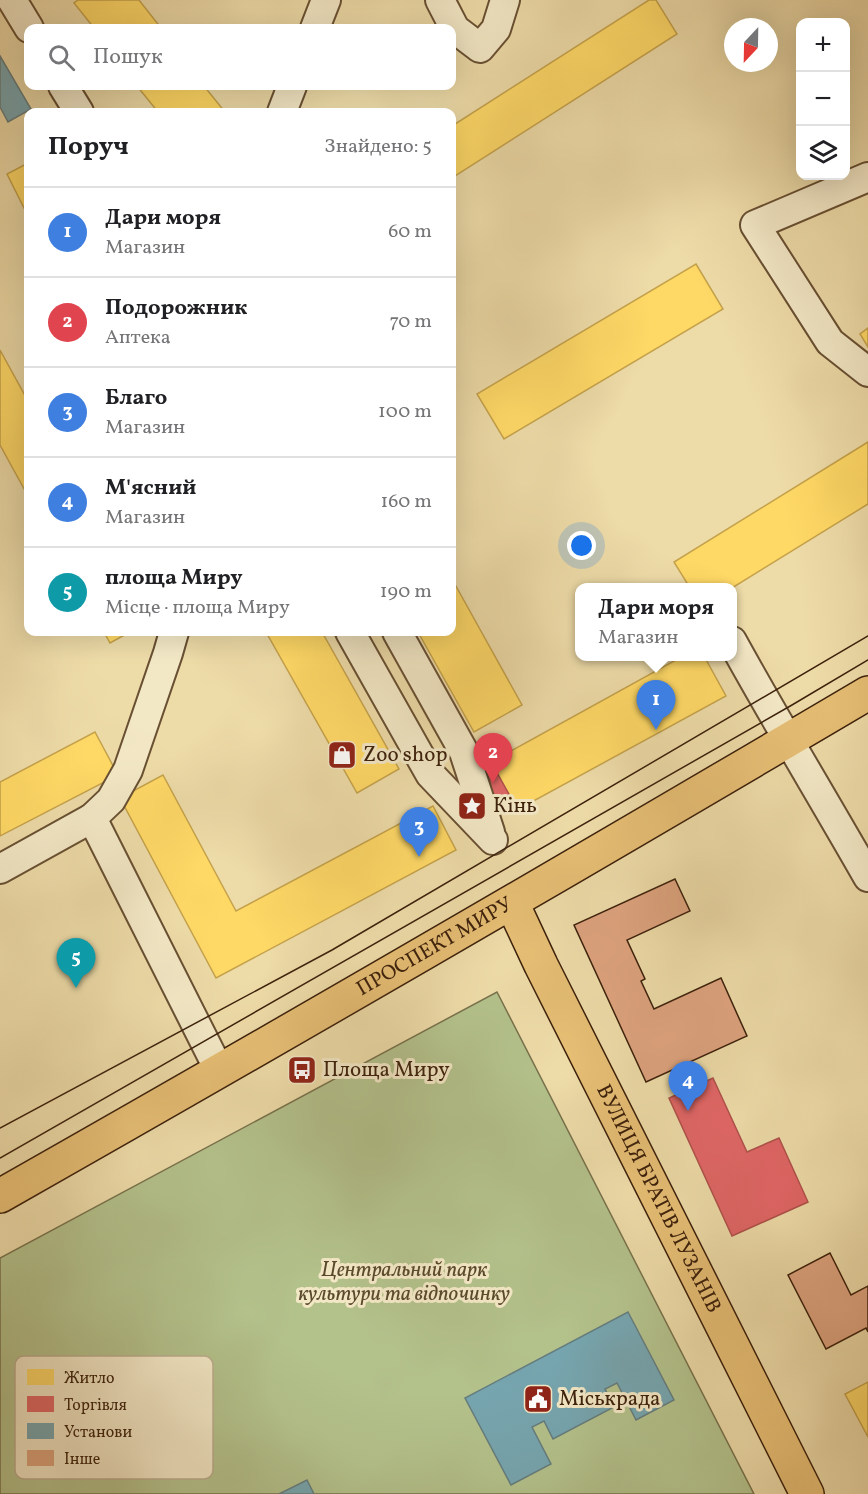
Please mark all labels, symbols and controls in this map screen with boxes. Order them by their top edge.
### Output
north arrow [724,18,778,72]
map controls [796,18,850,180]
button: + [796,18,850,72]
search box [24,24,456,90]
icon: search [45,41,78,74]
text: Пошук [93,42,163,73]
button: − [796,72,850,126]
button: layers [796,126,850,180]
text: Поруч [48,129,129,165]
text: Знайдено: 5 [324,133,432,161]
text: Дари моря [105,203,221,234]
text: 1 [63,218,72,246]
text: 60 m [388,218,432,246]
text: Магазин [105,234,185,262]
text: Подорожник [105,293,247,324]
text: 2 [62,308,73,336]
text: 70 m [389,308,432,336]
text: Аптека [105,324,171,352]
text: Благо [105,383,167,414]
text: 3 [62,398,73,426]
text: 100 m [378,398,432,426]
text: Магазин [105,414,185,442]
text: М'ясний [105,473,196,504]
text: 4 [61,488,74,516]
text: 160 m [380,488,432,516]
text: Магазин [105,504,185,532]
your location [567,531,596,560]
text: площа Миру [105,563,243,594]
text: 5 [63,578,72,606]
text: 190 m [380,578,432,606]
popup [575,583,737,661]
text: Дари моря [598,593,714,624]
text: Місце · площа Миру [105,594,290,622]
text: Магазин [598,624,678,652]
pin: 1 [636,680,676,730]
pin: 2 [474,734,512,783]
shop icon: Zoo shop [326,739,358,771]
place label: Zoo shop [363,741,448,770]
place icon: Кінь [456,790,488,822]
place label: Кінь [493,792,537,821]
pin: 3 [400,808,438,857]
street label: ПРОСПЕКТ МИРУ [351,890,518,1003]
pin: 5 [56,938,96,988]
bus stop icon: Площа Миру [286,1054,318,1086]
place label: Площа Миру [323,1056,450,1085]
pin: 4 [668,1062,708,1111]
street label: ВУЛИЦЯ БРАТІВ ЛУЗАНІВ [589,1079,728,1318]
park label: Центральний парк культури та відпочинку [298,1256,511,1309]
legend [15,1356,213,1479]
text: Житло [64,1368,114,1390]
public building icon: Міськрада [522,1383,554,1415]
place label: Міськрада [559,1385,660,1414]
text: Торгівля [64,1395,127,1417]
text: Установи [64,1422,132,1444]
text: Інше [64,1449,100,1471]

